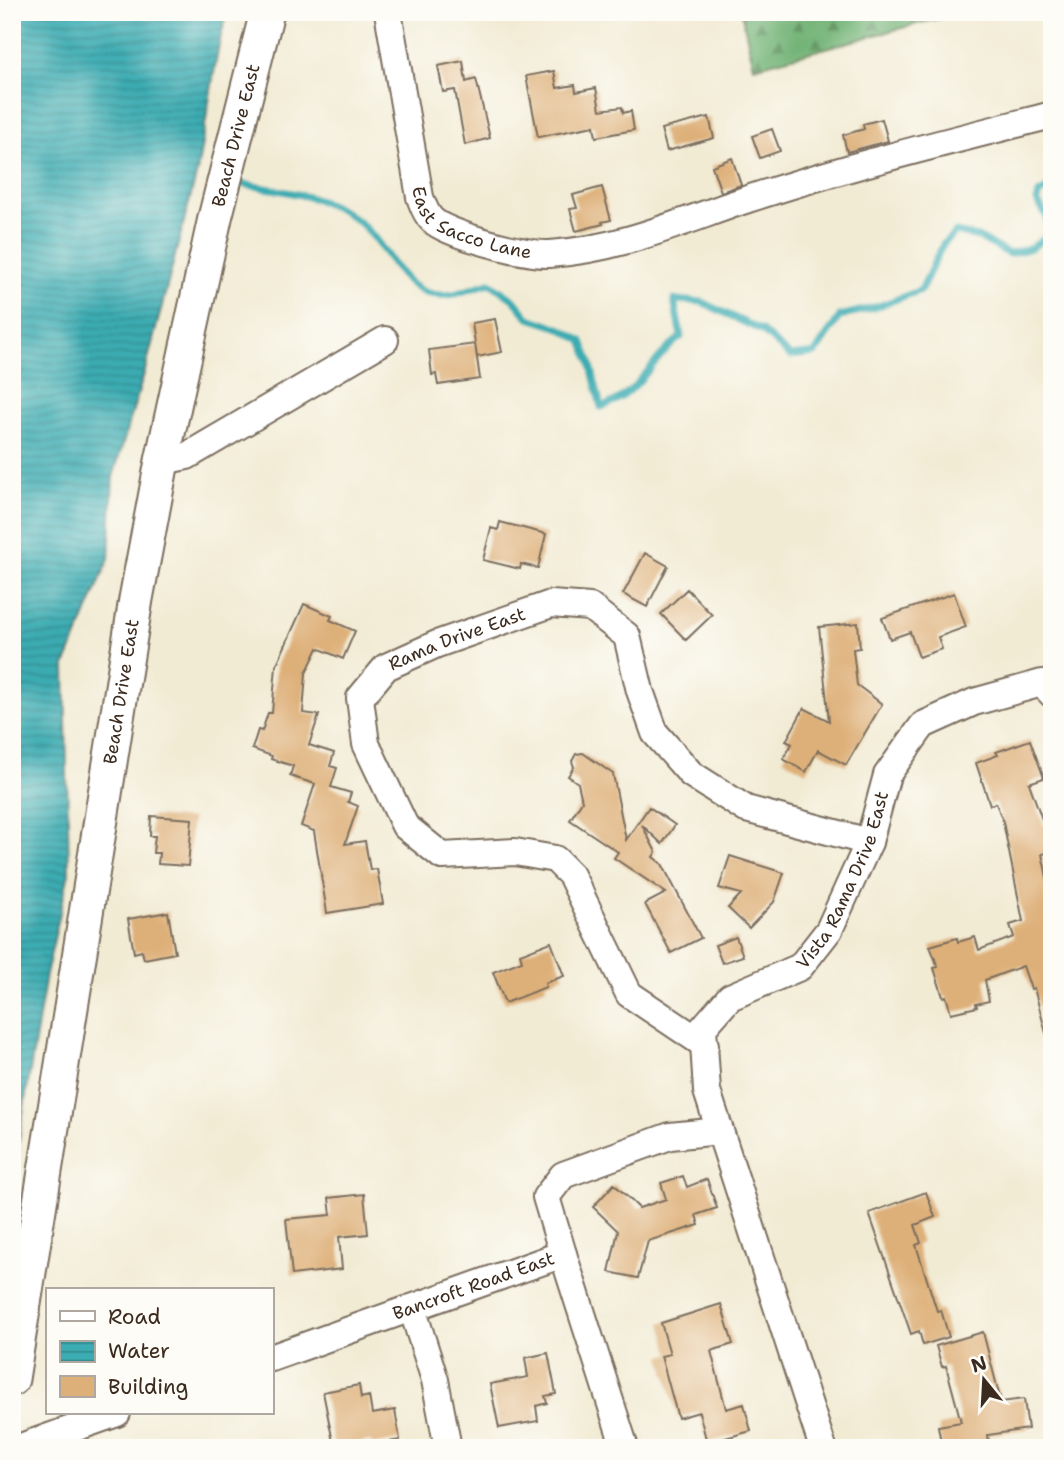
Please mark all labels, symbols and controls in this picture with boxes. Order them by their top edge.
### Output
street label: Beach Drive East [206,61,265,210]
street label: East Sacco Lane [406,184,533,264]
street label: Rama Drive East [385,602,529,676]
street label: Beach Drive East [98,617,145,766]
street label: Vista Rama Drive East [791,788,894,974]
street label: Bancroft Road East [389,1246,558,1326]
legend [46,1288,273,1414]
text: Road [108,1303,161,1331]
text: Water [108,1337,170,1365]
north arrow [948,1344,1018,1414]
text: N [968,1350,990,1379]
text: Building [108,1373,188,1401]

